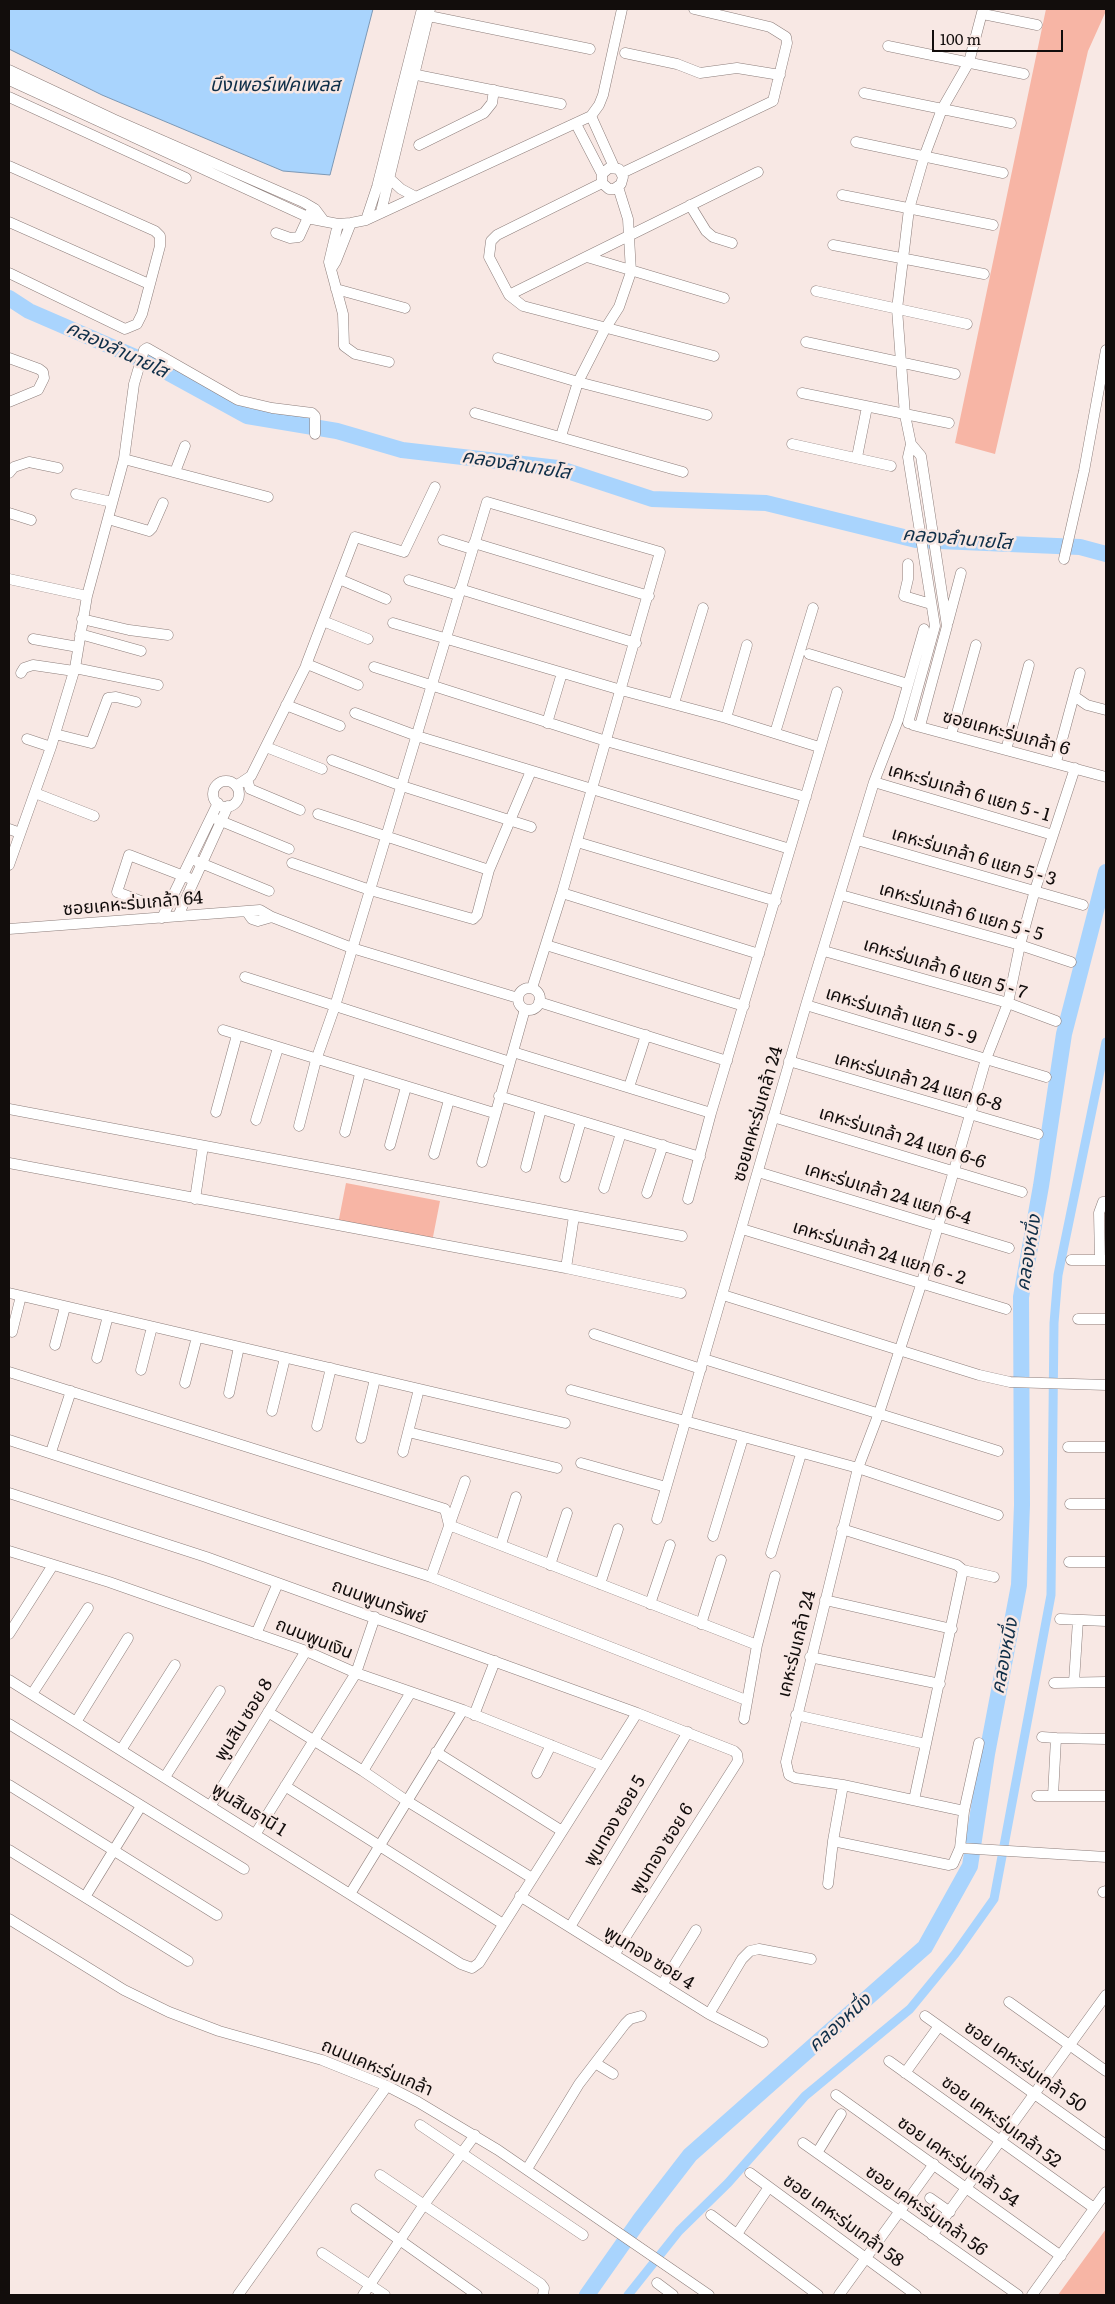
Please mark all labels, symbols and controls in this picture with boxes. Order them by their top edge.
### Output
scale bar [935,20,1066,52]
text: 100 m [940,27,981,50]
water label: บึงเพอร์เฟคเพลส [210,74,340,96]
water label: คลองลำนายโส [63,317,171,383]
water label: คลองลำนายโส [460,445,572,485]
water label: คลองลำนายโส [902,523,1012,555]
street label: ซอยเคหะร่มเกล้า 6 [940,706,1072,760]
street label: เคหะร่มเกล้า 6 แยก 5 - 1 [885,759,1053,827]
street label: เคหะร่มเกล้า 6 แยก 5 - 3 [889,823,1059,891]
street label: เคหะร่มเกล้า 6 แยก 5 - 5 [876,878,1046,946]
street label: ซอยเคหะร่มเกล้า 64 [62,887,204,921]
street label: เคหะร่มเกล้า 6 แยก 5 - 7 [861,934,1029,1004]
street label: เคหะร่มเกล้า แยก 5 - 9 [823,983,979,1049]
street label: ซอยเคหะร่มเกล้า 24 [728,1044,788,1184]
street label: เคหะร่มเกล้า 24 แยก 6-8 [832,1048,1004,1116]
street label: เคหะร่มเกล้า 24 แยก 6-6 [816,1102,988,1174]
street label: เคหะร่มเกล้า 24 แยก 6-4 [802,1158,974,1230]
water label: คลองหนึ่ง [1012,1213,1046,1293]
street label: เคหะร่มเกล้า 24 แยก 6 - 2 [790,1216,968,1290]
street label: ถนนพูนทรัพย์ [329,1575,429,1629]
street label: เคหะร่มเกล้า 24 [773,1589,821,1699]
street label: ถนนพูนเงิน [272,1614,356,1664]
water label: คลองหนึ่ง [986,1616,1024,1696]
street label: พูนสิน ซอย 8 [210,1675,278,1765]
street label: พูนทอง ซอย 5 [580,1772,650,1870]
street label: พูนสินธานี 1 [208,1779,290,1841]
street label: พูนทอง ซอย 6 [626,1800,698,1898]
street label: พูนทอง ซอย 4 [600,1922,698,1994]
water label: คลองหนึ่ง [804,1989,876,2057]
street label: ซอย เคหะร่มเกล้า 50 [960,2017,1090,2117]
street label: ถนนเคหะร่มเกล้า [318,2035,436,2101]
street label: ซอย เคหะร่มเกล้า 52 [937,2071,1065,2173]
street label: ซอย เคหะร่มเกล้า 54 [893,2112,1023,2212]
street label: ซอย เคหะร่มเกล้า 56 [861,2161,991,2261]
street label: ซอย เคหะร่มเกล้า 58 [779,2170,907,2272]

